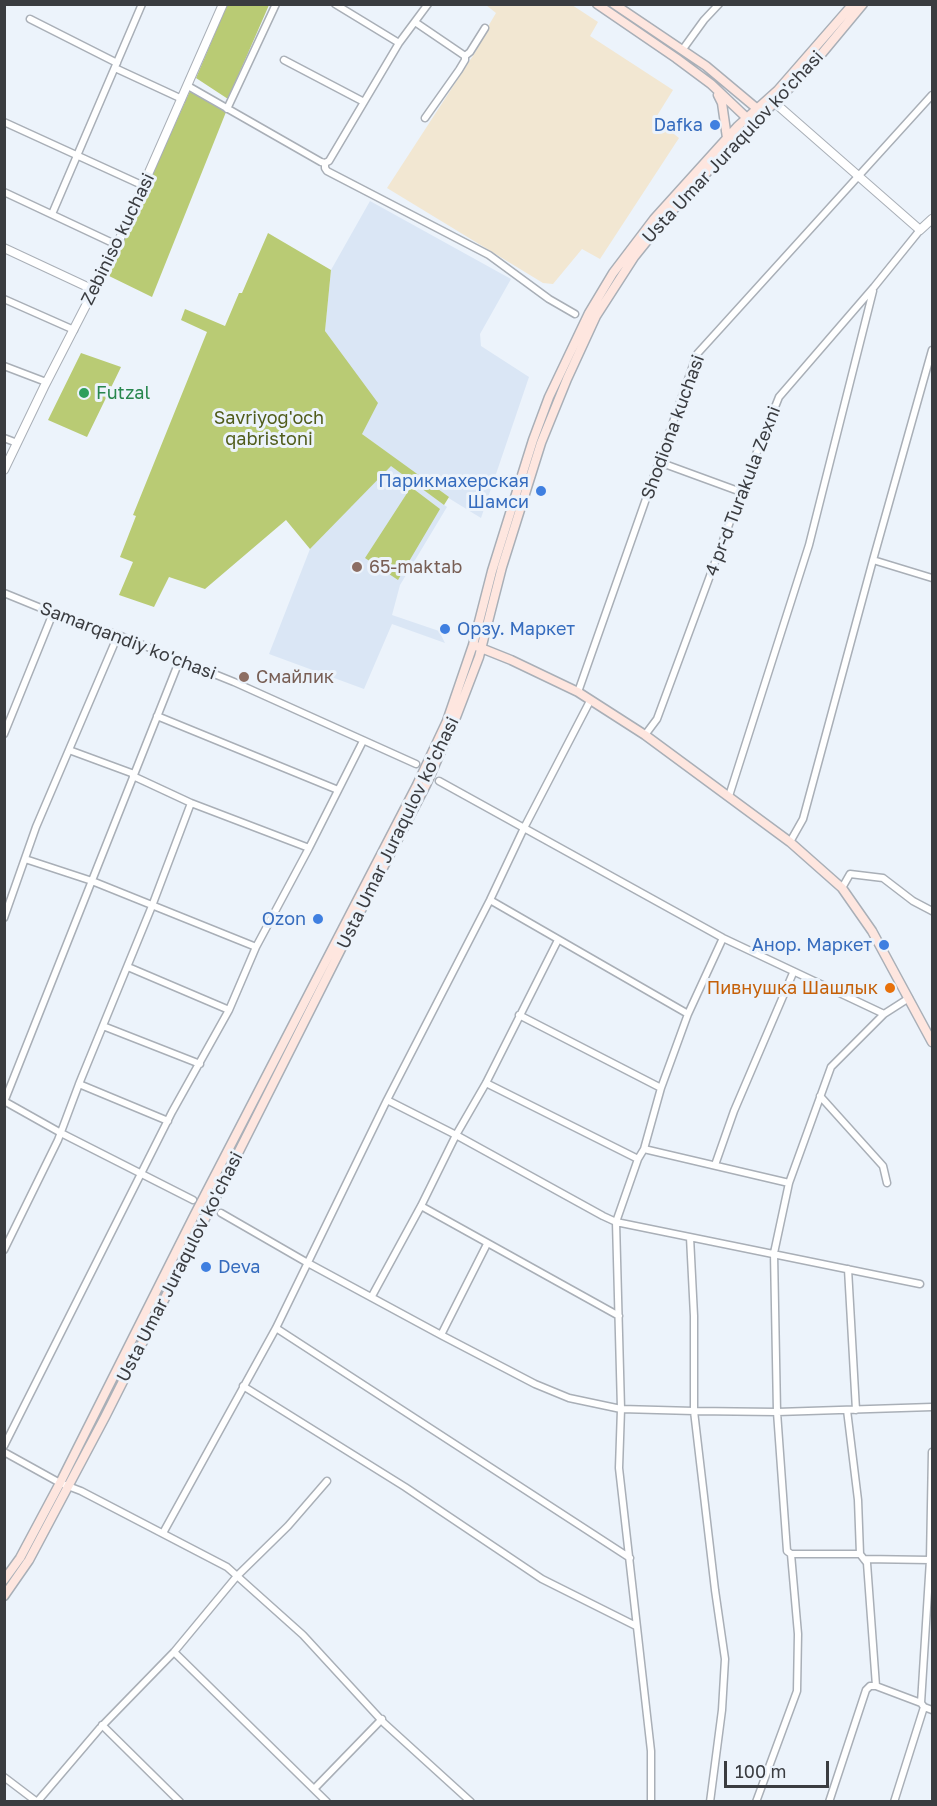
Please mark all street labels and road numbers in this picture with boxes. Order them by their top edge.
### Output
street label: Usta Umar Juraqulov ko'chasi [638,46,828,248]
street label: Zebiniso kuchasi [77,170,159,308]
street label: Shodiona kuchasi [637,352,709,502]
street label: 4 pr-d Turakula Zexni [701,403,785,579]
street label: Samarqandiy ko'chasi [37,597,219,685]
street label: Usta Umar Juraqulov ko'chasi [332,713,464,953]
street label: Usta Umar Juraqulov ko'chasi [112,1148,248,1386]

